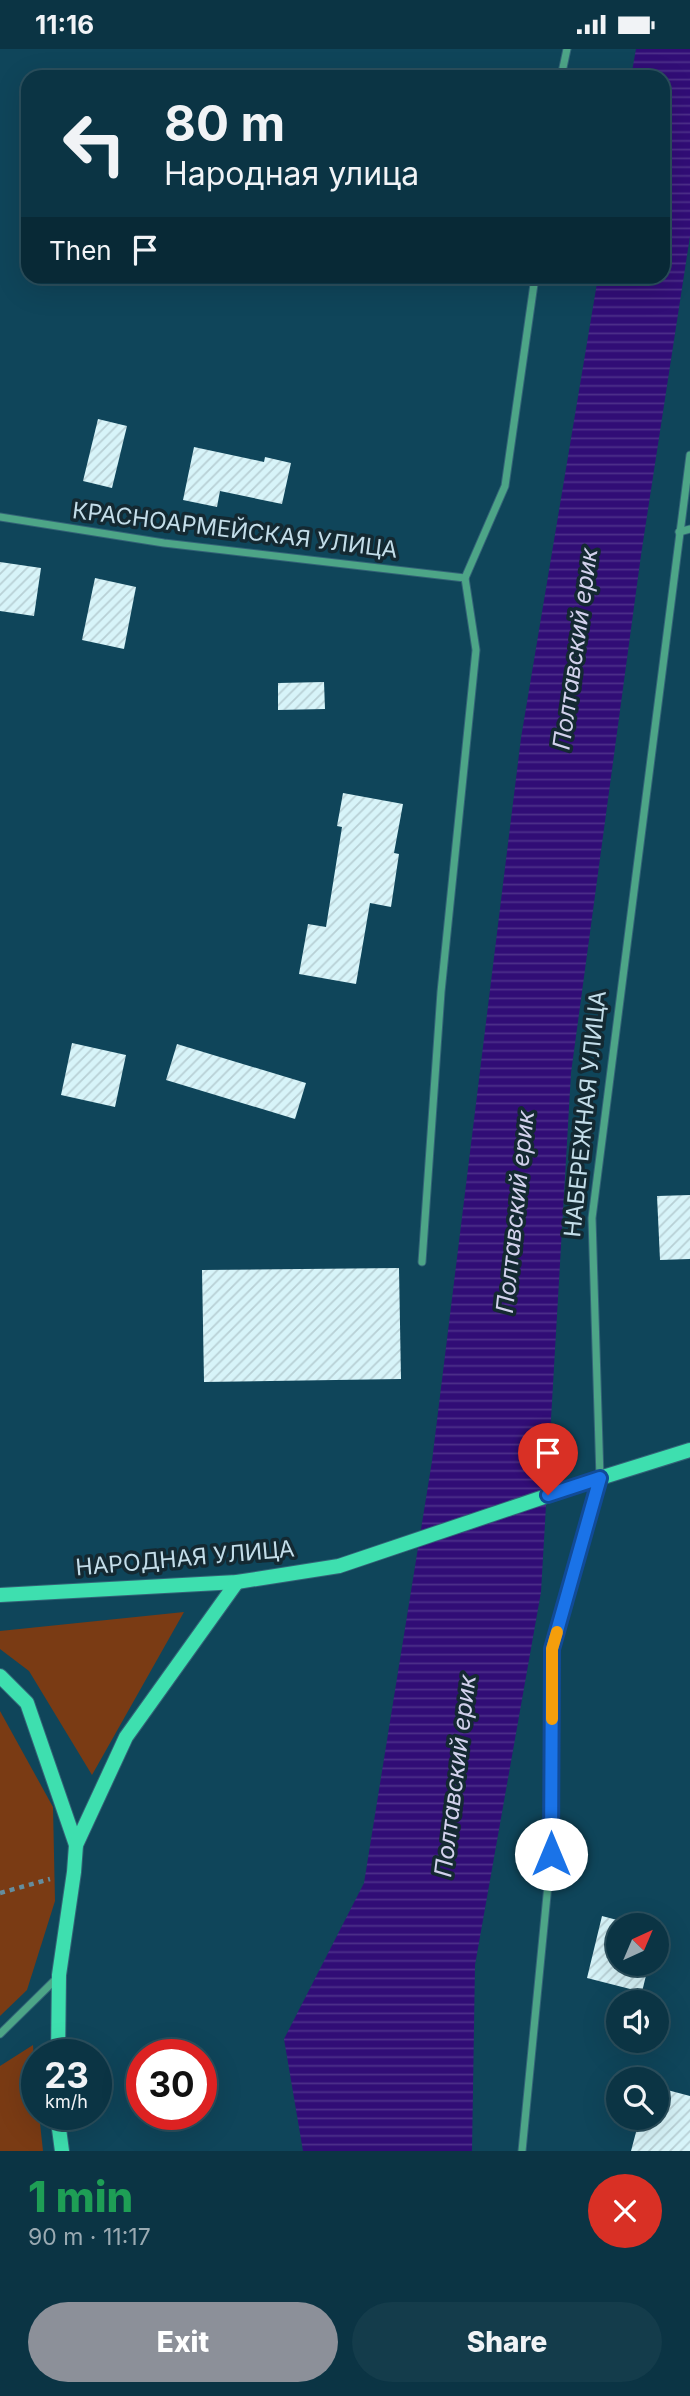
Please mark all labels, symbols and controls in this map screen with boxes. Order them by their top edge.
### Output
text: 11:16 [35,9,94,40]
text: 80 m [164,94,285,153]
icon: left [49,98,140,189]
text: Народная улица [164,154,419,193]
icon: arrive [126,231,164,269]
text: Then [49,235,112,266]
street label: КРАСНОАРМЕЙСКАЯ УЛИЦА [71,496,399,564]
water label: Полтавский ерик [546,545,604,752]
street label: НАБЕРЕЖНАЯ УЛИЦА [558,989,612,1239]
water label: Полтавский ерик [490,1108,540,1315]
pin [518,1423,578,1495]
icon: arrive [529,1434,567,1472]
street label: НАРОДНАЯ УЛИЦА [74,1534,296,1582]
water label: Полтавский ерик [428,1672,482,1879]
position arrow [514,1817,588,1891]
north arrow [606,1913,668,1976]
map controls [606,1913,669,2130]
button: sound [606,1990,669,2053]
speed limit sign: 30 [126,2039,217,2130]
text: 23 [44,2054,89,2096]
button: search [606,2067,669,2130]
text: km/h [45,2091,88,2112]
text: 1 min [28,2171,133,2222]
button: close [588,2174,662,2248]
text: 90 m · 11:17 [28,2223,151,2251]
button: Exit [28,2302,338,2382]
button: Share [352,2302,662,2382]

